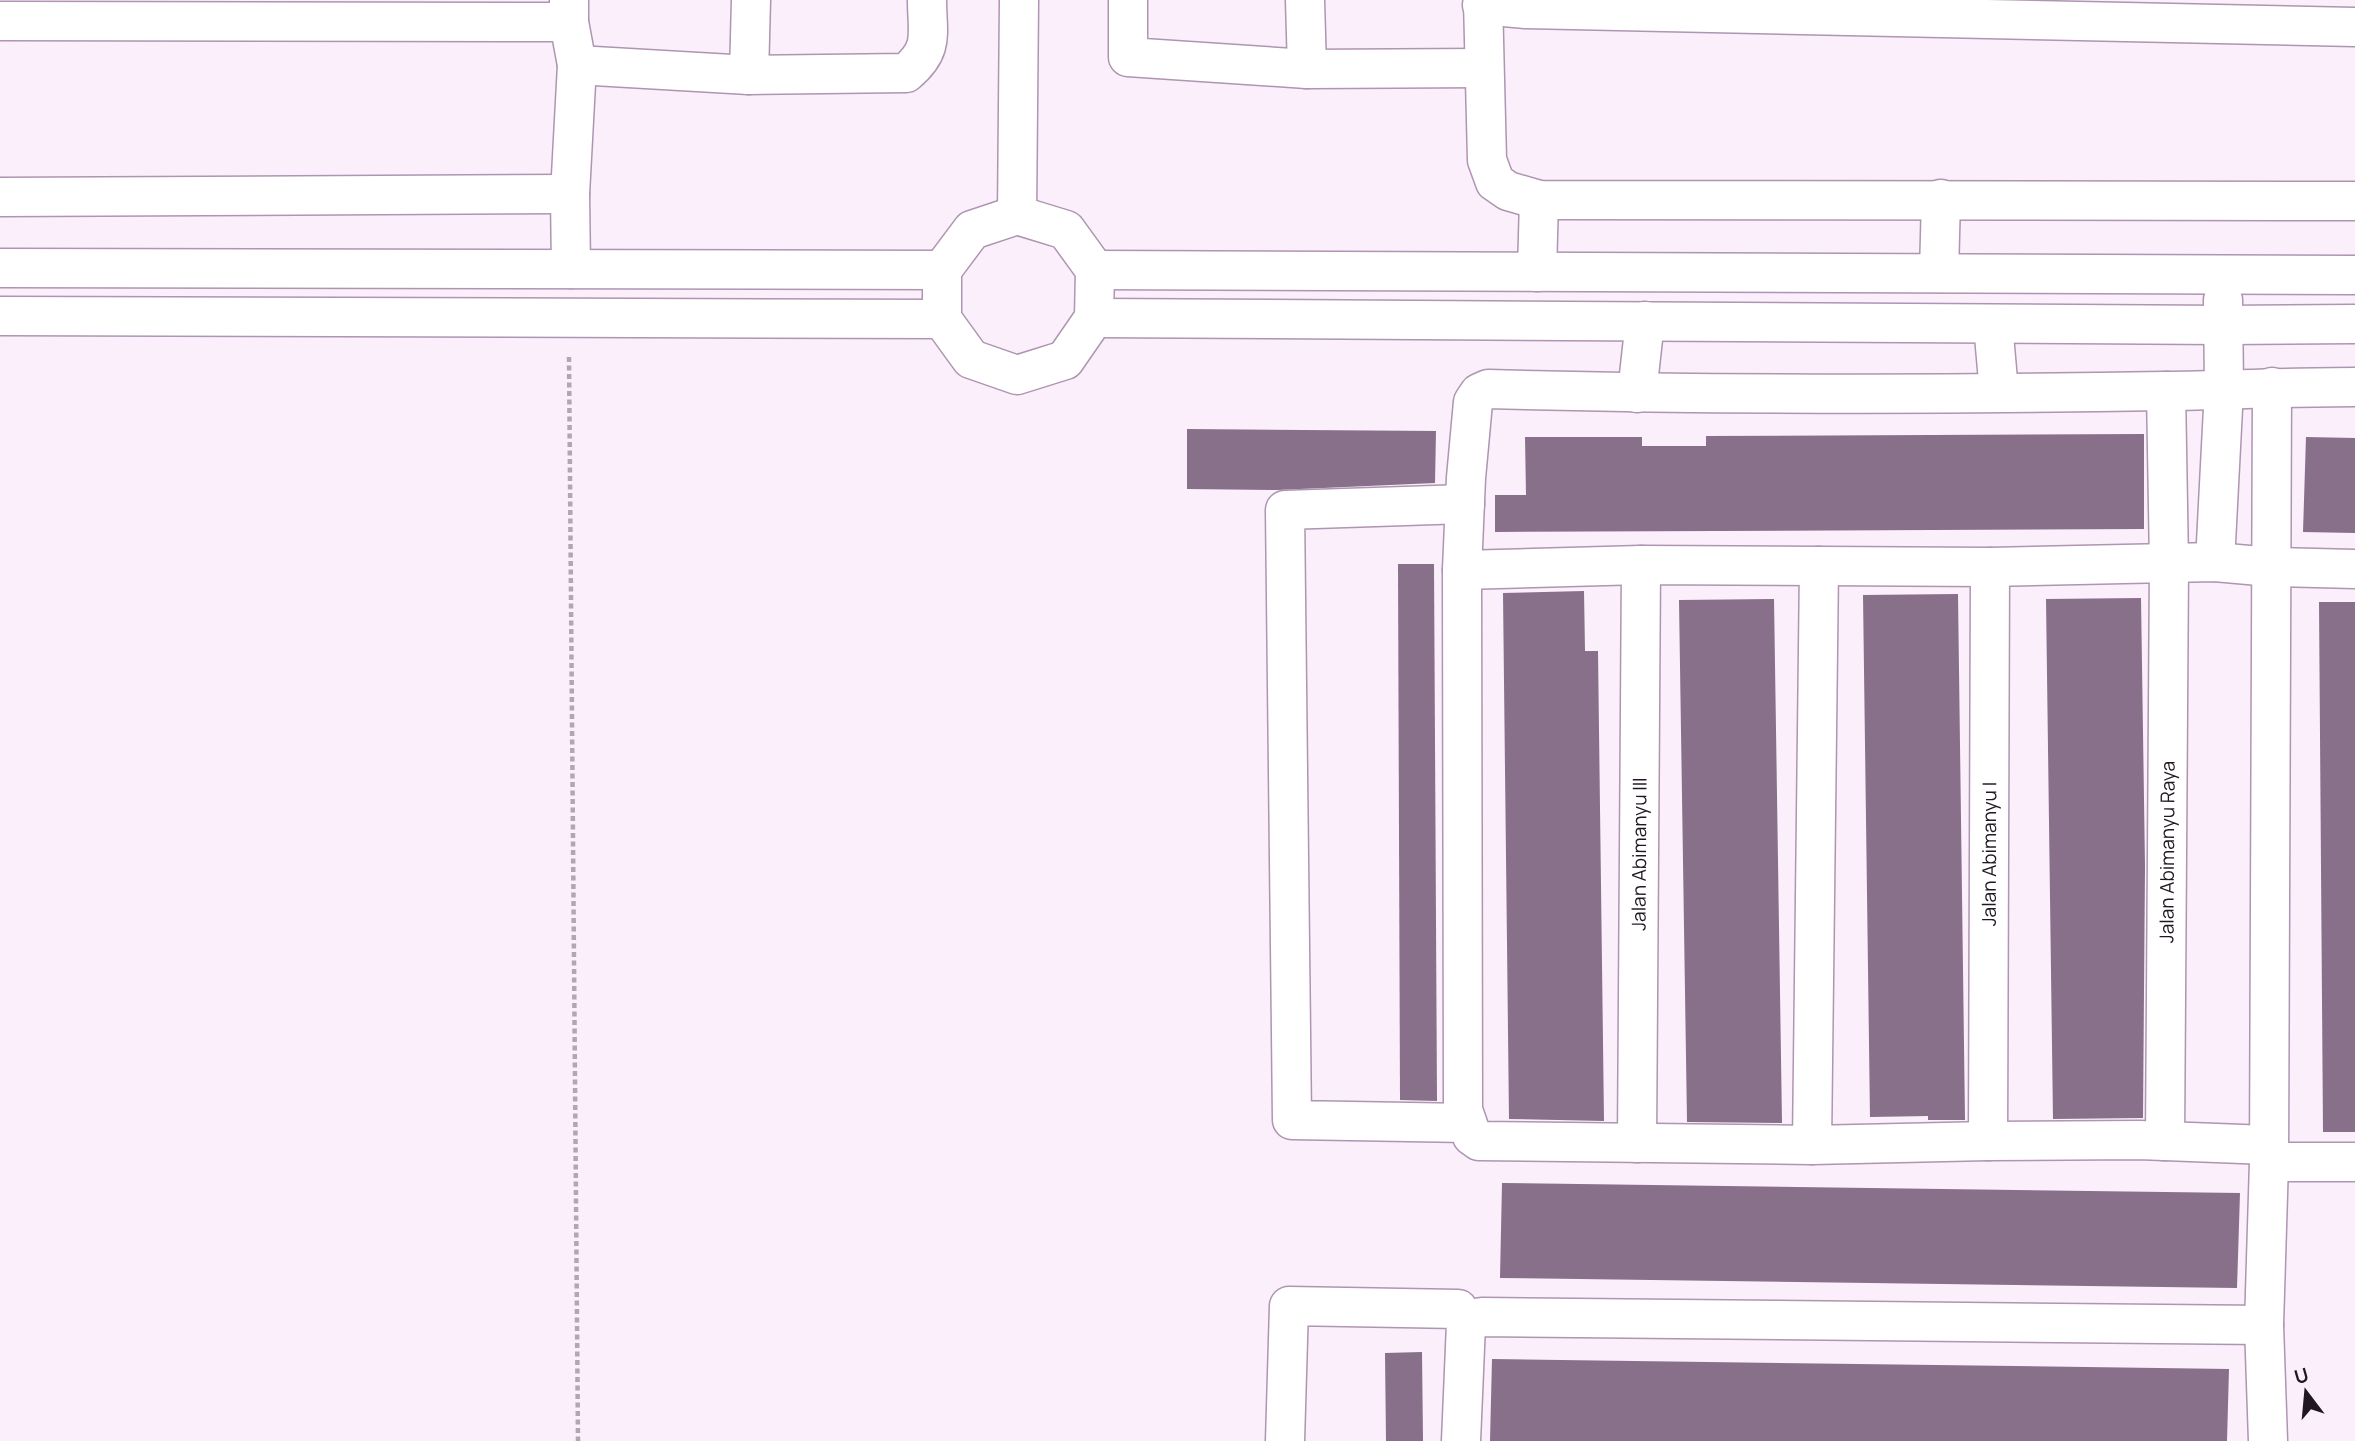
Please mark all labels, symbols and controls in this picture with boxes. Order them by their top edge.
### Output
street label: Jalan Abimanyu Raya [2153,761,2181,943]
street label: Jalan Abimanyu III [1625,777,1653,931]
street label: Jalan Abimanyu I [1976,782,2002,926]
north arrow [2271,1357,2341,1427]
text: U [2291,1361,2311,1390]

